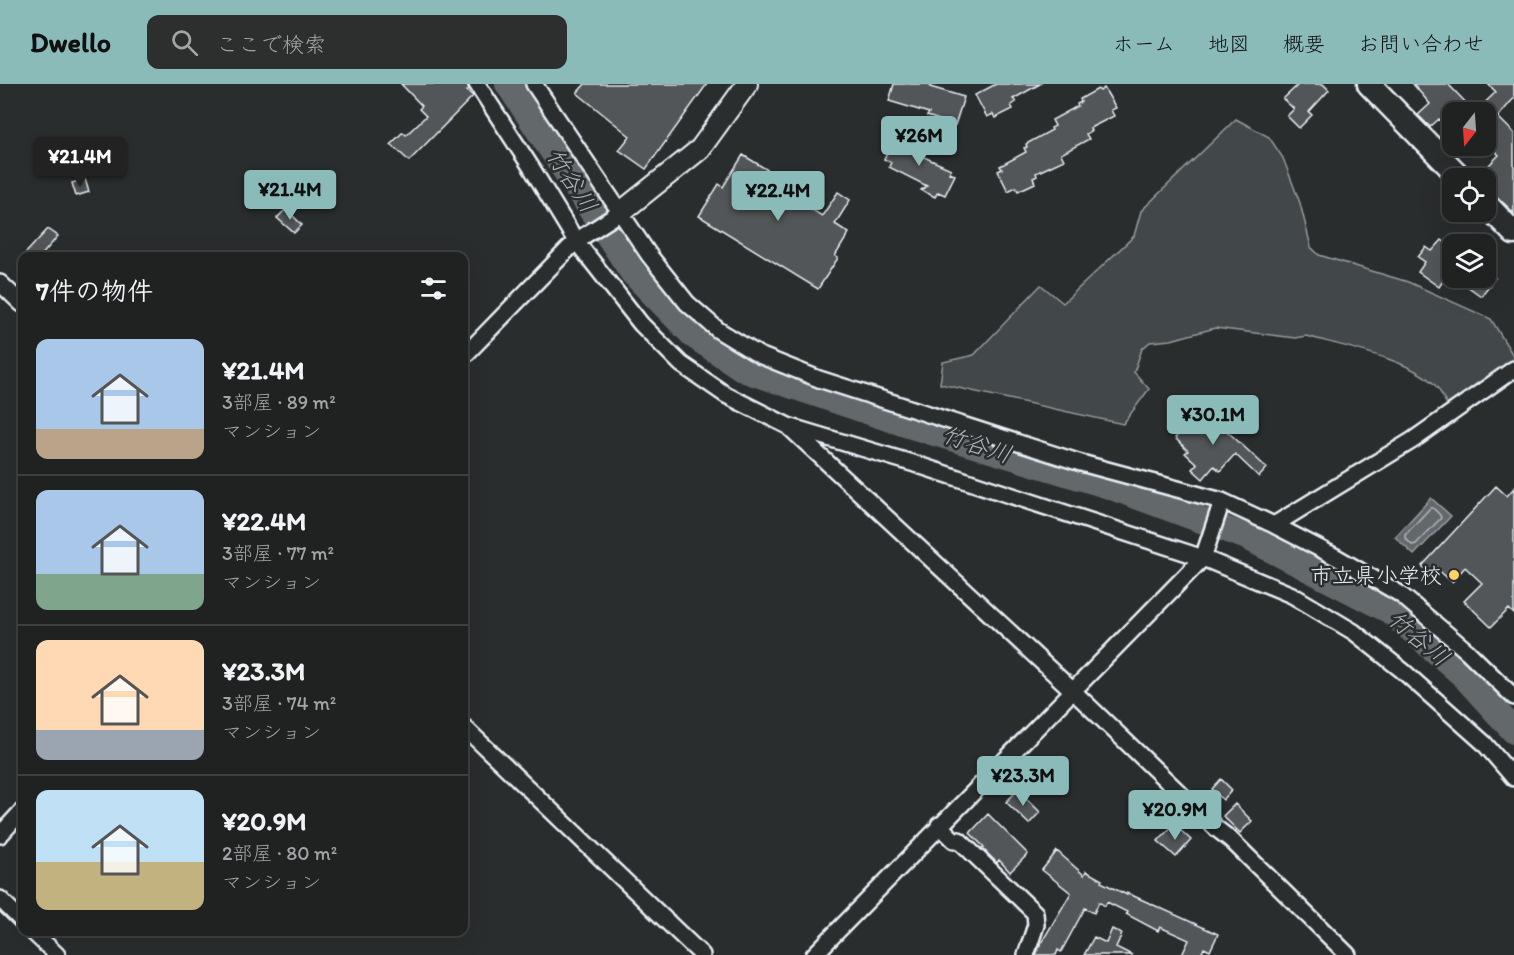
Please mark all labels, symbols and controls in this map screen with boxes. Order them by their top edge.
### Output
search box [147,15,567,69]
text: Dwello [30,25,111,59]
icon: search [168,26,201,59]
text: ここで検索 [216,31,326,58]
text: ホーム [1113,31,1175,56]
text: 地図 [1208,31,1250,56]
text: 概要 [1283,31,1325,56]
text: お問い合わせ [1358,31,1484,56]
north arrow [1442,102,1496,156]
map controls [1442,102,1496,288]
pin: ¥26M [883,116,955,167]
text: ¥26M [895,123,943,147]
pin: ¥21.4M [31,137,129,188]
water label: 竹谷川 [540,142,604,218]
text: ¥21.4M [48,144,112,168]
button: locate [1442,168,1496,222]
pin: ¥21.4M [241,170,339,221]
pin: ¥22.4M [729,171,827,222]
text: ¥21.4M [258,177,322,201]
text: ¥22.4M [746,178,810,202]
button: layers [1442,234,1496,288]
icon: filters [417,272,450,305]
text: 7件の物件 [36,275,153,307]
text: ¥21.4M [222,354,305,386]
icon: home [84,363,156,435]
text: 3部屋 · 89 m² [222,390,336,414]
pin: ¥30.1M [1164,395,1262,446]
text: ¥30.1M [1181,402,1245,426]
text: マンション [222,419,321,443]
water label: 竹谷川 [938,419,1016,469]
text: ¥22.4M [222,505,306,537]
icon: home [84,514,156,586]
text: 3部屋 · 77 m² [222,541,334,565]
place label: 市立県小学校 [1310,562,1442,589]
marker: 市立県小学校 [1447,568,1461,582]
text: マンション [222,570,321,594]
water label: 竹谷川 [1382,604,1456,672]
text: ¥23.3M [222,655,305,687]
icon: home [84,664,156,736]
text: 3部屋 · 74 m² [222,691,336,715]
text: マンション [222,720,321,744]
pin: ¥23.3M [974,756,1072,807]
text: ¥23.3M [991,763,1055,787]
pin: ¥20.9M [1126,790,1224,841]
text: ¥20.9M [1142,797,1208,821]
text: ¥20.9M [222,805,307,837]
icon: home [84,814,156,886]
text: 2部屋 · 80 m² [222,841,337,865]
text: マンション [222,870,321,894]

